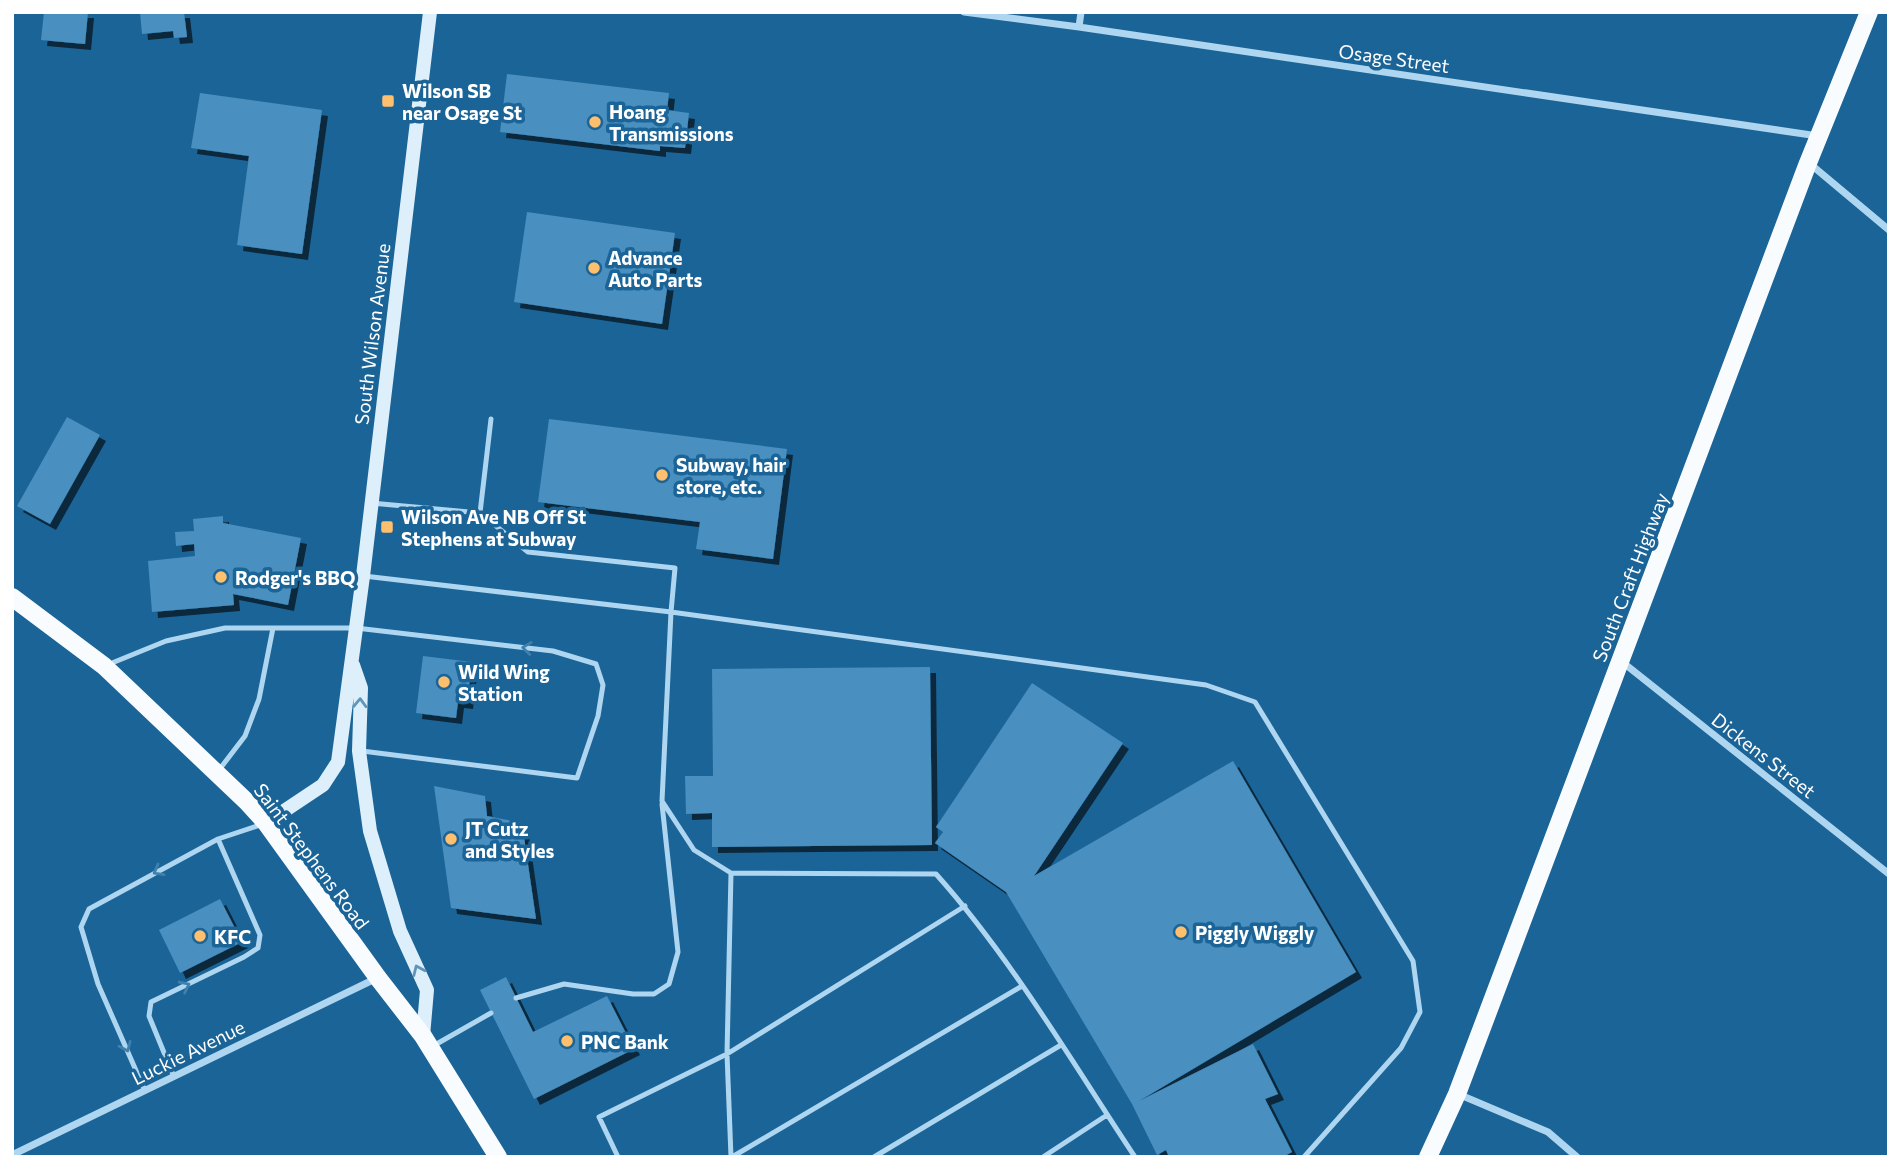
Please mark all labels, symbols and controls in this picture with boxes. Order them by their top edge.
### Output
street label: Osage Street [1337,39,1451,77]
place label: Wilson SB near Osage St [402,79,522,124]
marker: Wilson SB near Osage St [380,93,396,109]
place label: Hoang Transmissions [609,100,734,145]
marker: Hoang Transmissions [587,114,603,130]
street label: South Wilson Avenue [349,242,395,426]
place label: Advance Auto Parts [608,246,702,291]
marker: Advance Auto Parts [586,260,602,276]
place label: Subway, hair store, etc. [676,453,787,498]
marker: Subway, hair store, etc. [654,467,670,483]
street label: South Craft Highway [1587,489,1673,665]
place label: Wilson Ave NB Off St Stephens at Subway [401,505,586,550]
marker: Wilson Ave NB Off St Stephens at Subway [379,519,395,535]
place label: Rodger's BBQ [235,566,355,589]
marker: Rodger's BBQ [213,569,229,585]
one-way arrow [522,641,533,656]
place label: Wild Wing Station [458,660,550,705]
marker: Wild Wing Station [436,674,452,690]
one-way arrow [353,697,368,708]
street label: Dickens Street [1708,707,1821,803]
street label: Saint Stephens Road [250,779,374,933]
place label: JT Cutz and Styles [465,817,555,862]
marker: JT Cutz and Styles [443,831,459,847]
one-way arrow [153,863,166,876]
place label: Piggly Wiggly [1195,921,1315,944]
marker: Piggly Wiggly [1173,924,1189,940]
place label: KFC [214,925,251,948]
marker: KFC [192,928,208,944]
one-way arrow [412,965,426,977]
one-way arrow [178,980,190,994]
street label: Luckie Avenue [128,1015,248,1089]
place label: PNC Bank [581,1030,669,1053]
marker: PNC Bank [559,1033,575,1049]
one-way arrow [118,1040,132,1052]

